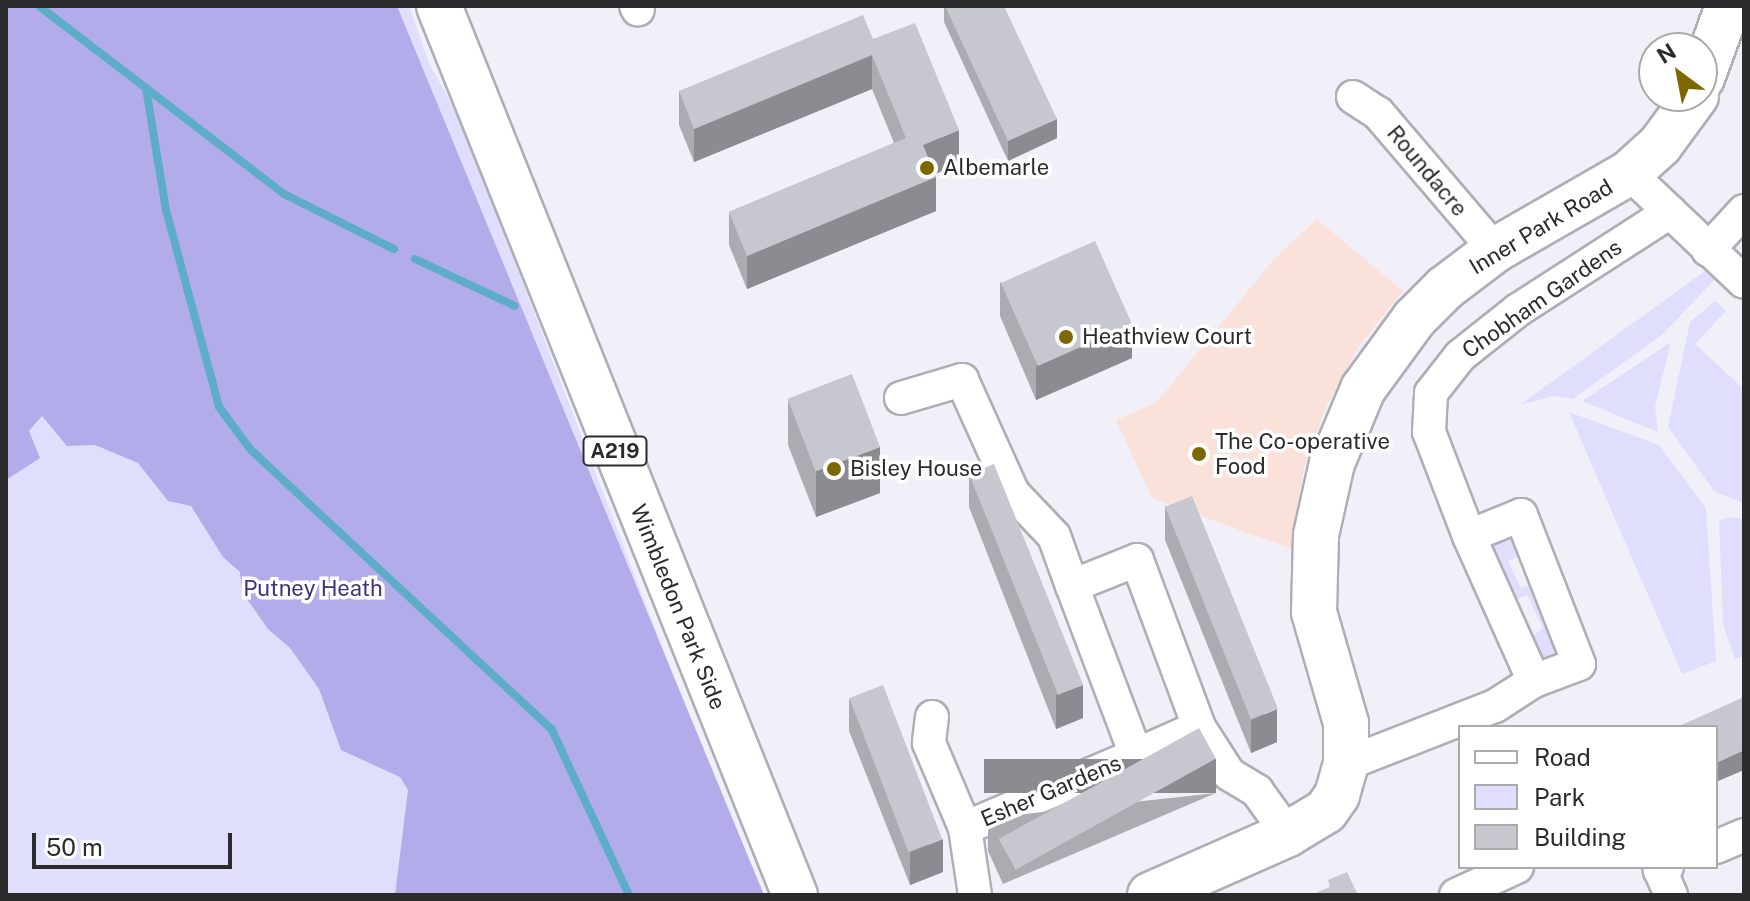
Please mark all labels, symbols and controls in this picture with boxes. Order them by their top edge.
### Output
north arrow [1638,32,1718,112]
text: N [1652,38,1681,69]
street label: Roundacre [1381,120,1473,222]
place label: Albemarle [943,155,1049,181]
marker: Albemarle [918,159,936,177]
street label: Inner Park Road [1465,174,1617,280]
street label: Chobham Gardens [1457,234,1627,364]
place label: Heathview Court [1082,324,1252,350]
marker: Heathview Court [1057,328,1075,346]
place label: The Co-operative Food [1215,428,1390,480]
road number: A219 [581,435,649,467]
marker: The Co-operative Food [1190,445,1208,463]
place label: Bisley House [850,456,982,482]
marker: Bisley House [825,460,843,478]
street label: Wimbledon Park Side [625,501,731,713]
park label: Putney Heath [243,576,383,602]
legend [1458,725,1718,869]
text: Road [1534,743,1591,771]
street label: Esher Gardens [977,750,1125,832]
text: Park [1534,783,1585,811]
scale bar [36,817,236,867]
text: Building [1534,823,1626,851]
text: 50 m [46,833,103,861]

